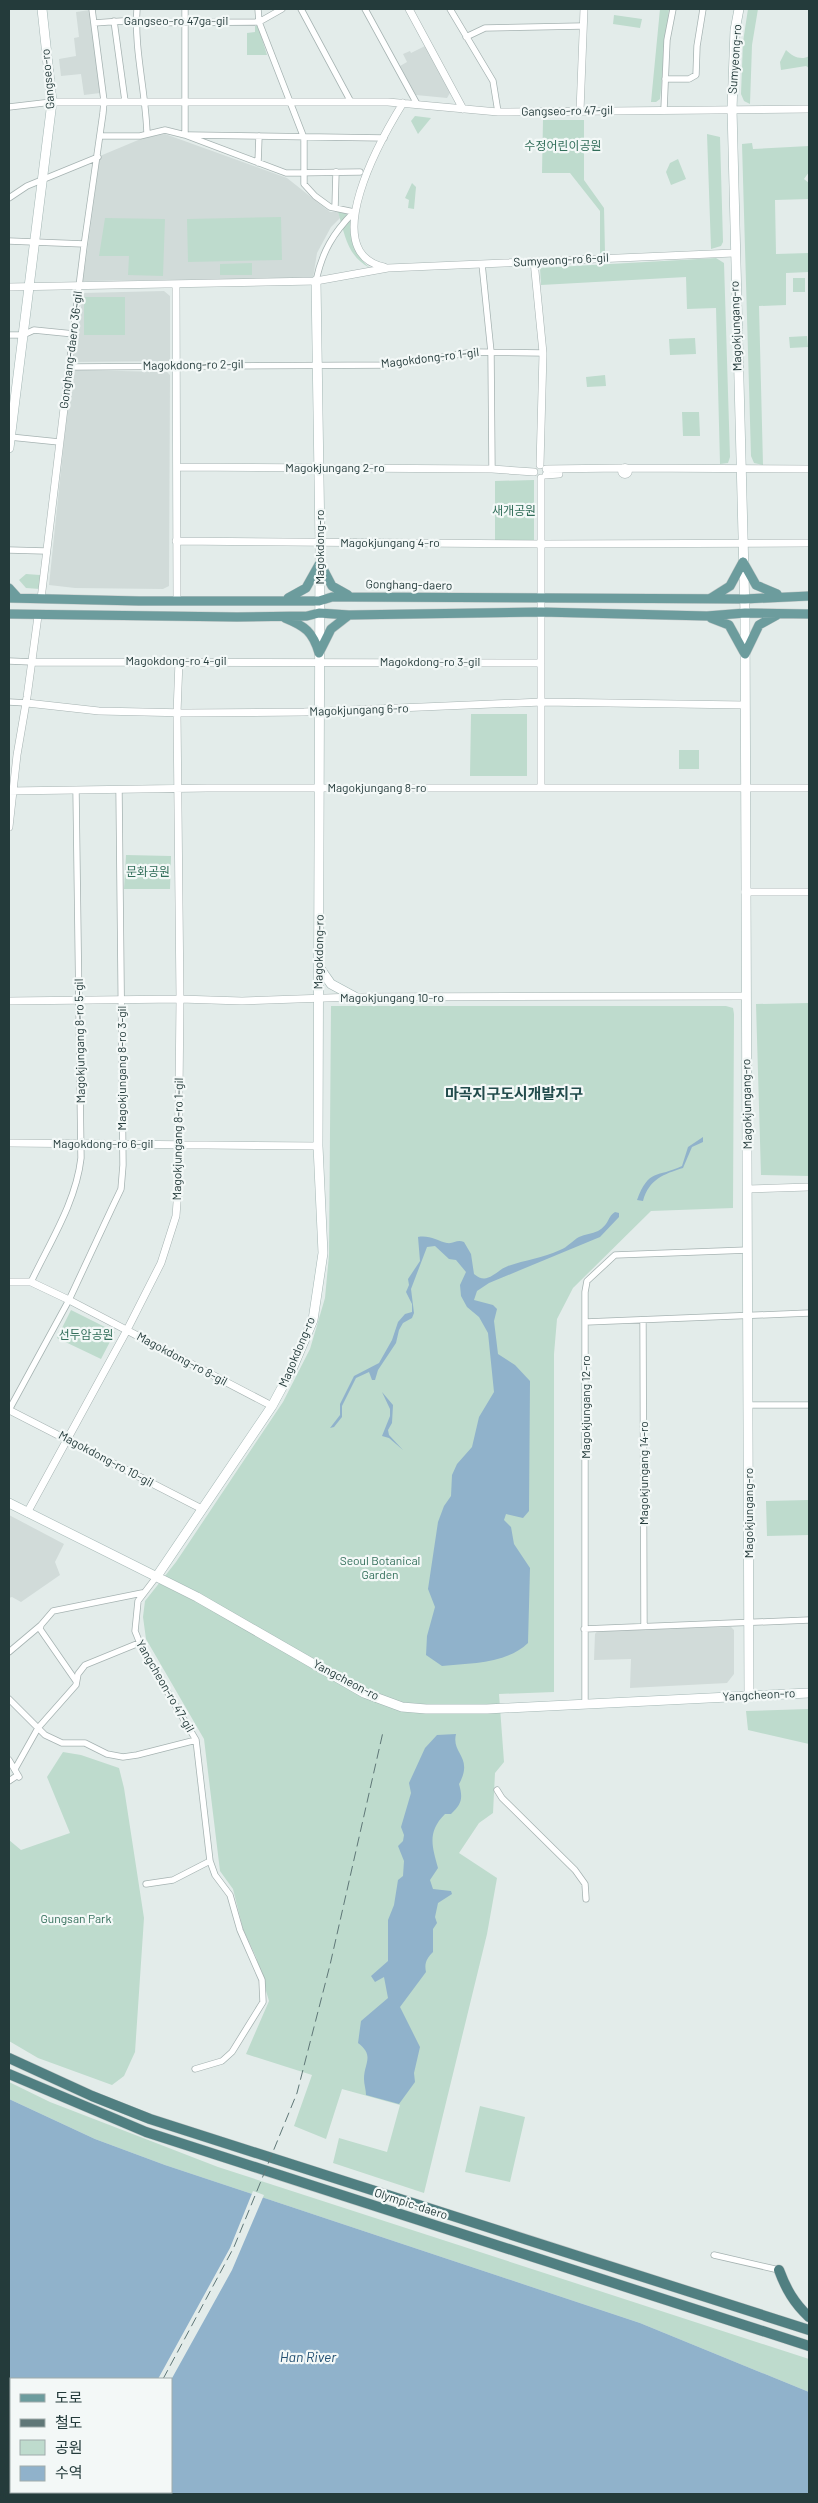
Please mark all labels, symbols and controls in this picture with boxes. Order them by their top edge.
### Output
street label: Gangseo-ro 47ga-gil [124,13,228,27]
street label: Sumyeong-ro [725,24,743,94]
street label: Gangseo-ro [37,48,57,110]
street label: Gangseo-ro 47-gil [521,102,613,118]
park label: 수정어린이공원 [524,138,602,152]
street label: Sumyeong-ro 6-gil [513,250,609,268]
street label: Magokjungang-ro [726,281,744,372]
street label: Gonghang-daero 36-gil [56,290,84,410]
street label: Magokdong-ro 1-gil [380,344,480,370]
street label: Magokdong-ro 2-gil [142,356,244,372]
street label: Magokjungang 2-ro [285,460,385,474]
park label: 새개공원 [492,503,536,517]
street label: Magokdong-ro [312,509,326,585]
street label: Magokjungang 4-ro [340,535,440,549]
street label: Gonghang-daero [365,576,453,592]
street label: Magokdong-ro 4-gil [126,653,227,667]
street label: Magokdong-ro 3-gil [380,654,480,668]
street label: Magokjungang 6-ro [309,700,409,718]
street label: Magokjungang 8-ro [327,780,427,794]
park label: 문화공원 [126,864,170,878]
street label: Magokdong-ro [310,914,326,990]
street label: Magokjungang 8-ro 5-gil [71,979,87,1103]
street label: Magokjungang 10-ro [340,990,444,1004]
street label: Magokjungang 8-ro 3-gil [114,1006,128,1130]
street label: Magokjungang-ro [738,1059,754,1149]
street label: Magokjungang 8-ro 1-gil [169,1077,185,1200]
district label: 마곡지구도시개발지구 [445,1084,583,1102]
street label: Magokdong-ro 6-gil [53,1136,153,1150]
street label: Magokdong-ro [275,1314,317,1389]
park label: 선두암공원 [58,1327,114,1341]
street label: Magokdong-ro 8-gil [135,1328,230,1388]
street label: Magokjungang 12-ro [578,1355,592,1459]
street label: Magokjungang 14-ro [636,1421,650,1525]
street label: Magokdong-ro 10-gil [57,1427,156,1489]
street label: Magokjungang-ro [741,1468,755,1558]
park label: Seoul Botanical Garden [340,1553,420,1581]
street label: Yangcheon-ro 47-gil [134,1637,198,1734]
street label: Yangcheon-ro [311,1656,382,1702]
street label: Yangcheon-ro [722,1685,796,1703]
park label: Gungsan Park [41,1911,111,1925]
street label: Olympic-daero [373,2185,450,2221]
water label: Han River [280,2348,337,2365]
legend [10,2378,172,2493]
text: 도로 [55,2388,83,2406]
text: 철도 [55,2413,83,2431]
text: 공원 [55,2438,83,2456]
text: 수역 [55,2463,83,2481]

